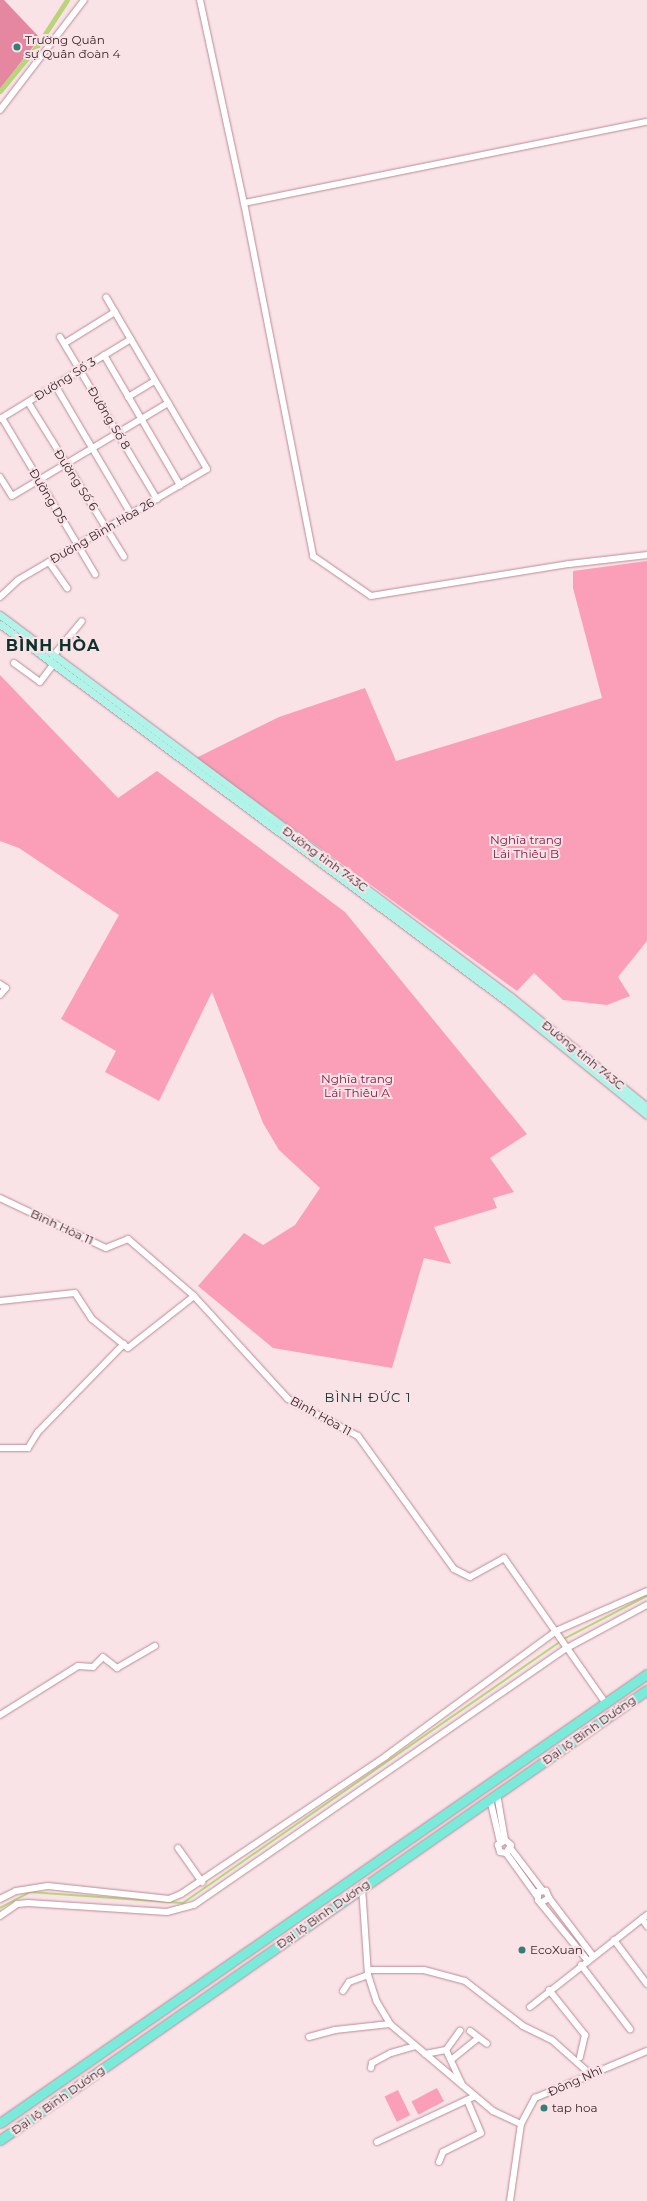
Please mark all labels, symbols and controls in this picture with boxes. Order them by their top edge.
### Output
place label: Trường Quân sự Quân đoàn 4 [25,33,120,61]
marker: Trường Quân sự Quân đoàn 4 [12,42,22,52]
street label: Đường Số 3 [32,354,98,404]
street label: Đường Số 8 [85,384,133,452]
street label: Đường Số 6 [51,447,101,513]
street label: Đường D5 [26,466,70,526]
street label: Đường Bình Hòa 26 [47,495,157,567]
district label: BÌNH HÒA [6,636,100,656]
street label: Đường tỉnh 743C [280,823,370,895]
park label: Nghĩa trang Lái Thiêu B [490,833,562,861]
street label: Đường tỉnh 743C [539,1017,627,1093]
park label: Nghĩa trang Lái Thiêu A [321,1072,393,1100]
street label: Bình Hòa 11 [28,1206,96,1248]
district label: BÌNH ĐỨC 1 [325,1389,411,1405]
street label: Bình Hòa 11 [288,1393,354,1439]
street label: Đại lộ Bình Dương [540,1692,638,1768]
street label: Đại lộ Bình Dương [274,1876,372,1952]
place label: EcoXuan [530,1943,583,1957]
marker: EcoXuan [517,1945,527,1955]
street label: Đại lộ Bình Dương [9,2062,107,2138]
street label: Đông Nhì [546,2063,604,2099]
place label: tap hoa [552,2101,598,2115]
marker: tap hoa [539,2103,549,2113]

